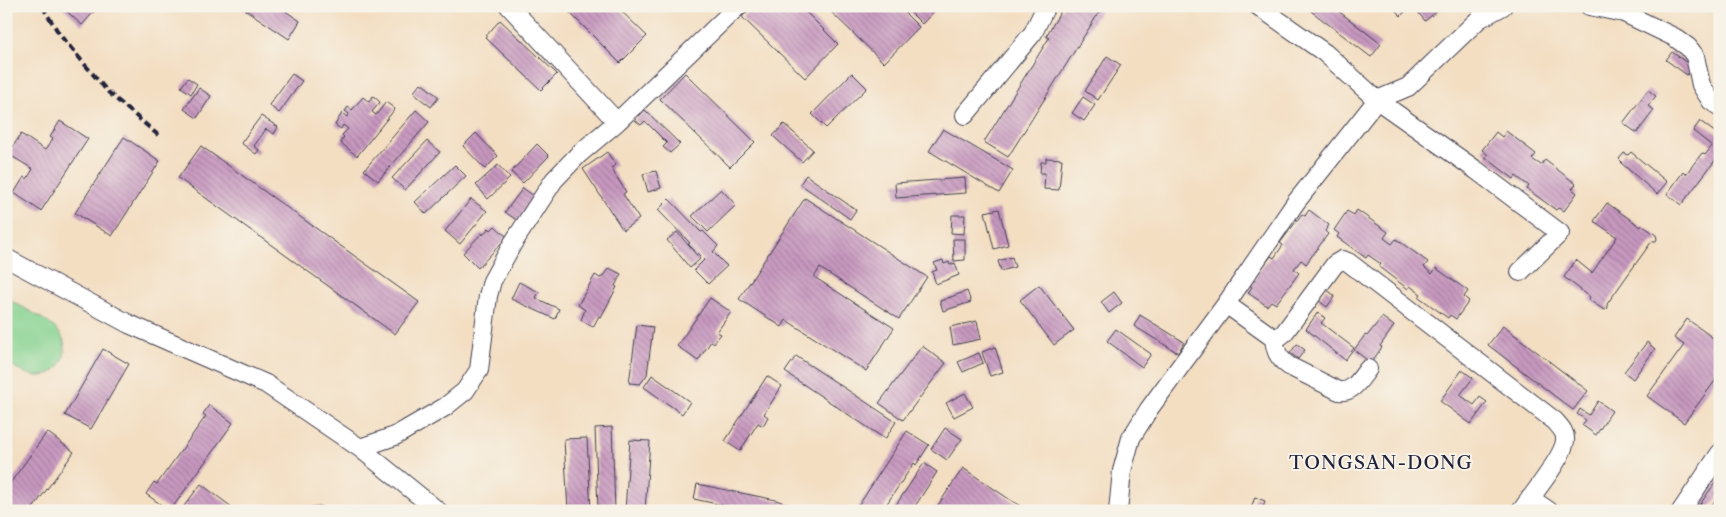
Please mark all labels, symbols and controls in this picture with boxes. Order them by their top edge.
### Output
district label: TONGSAN-DONG [1289,451,1473,474]

